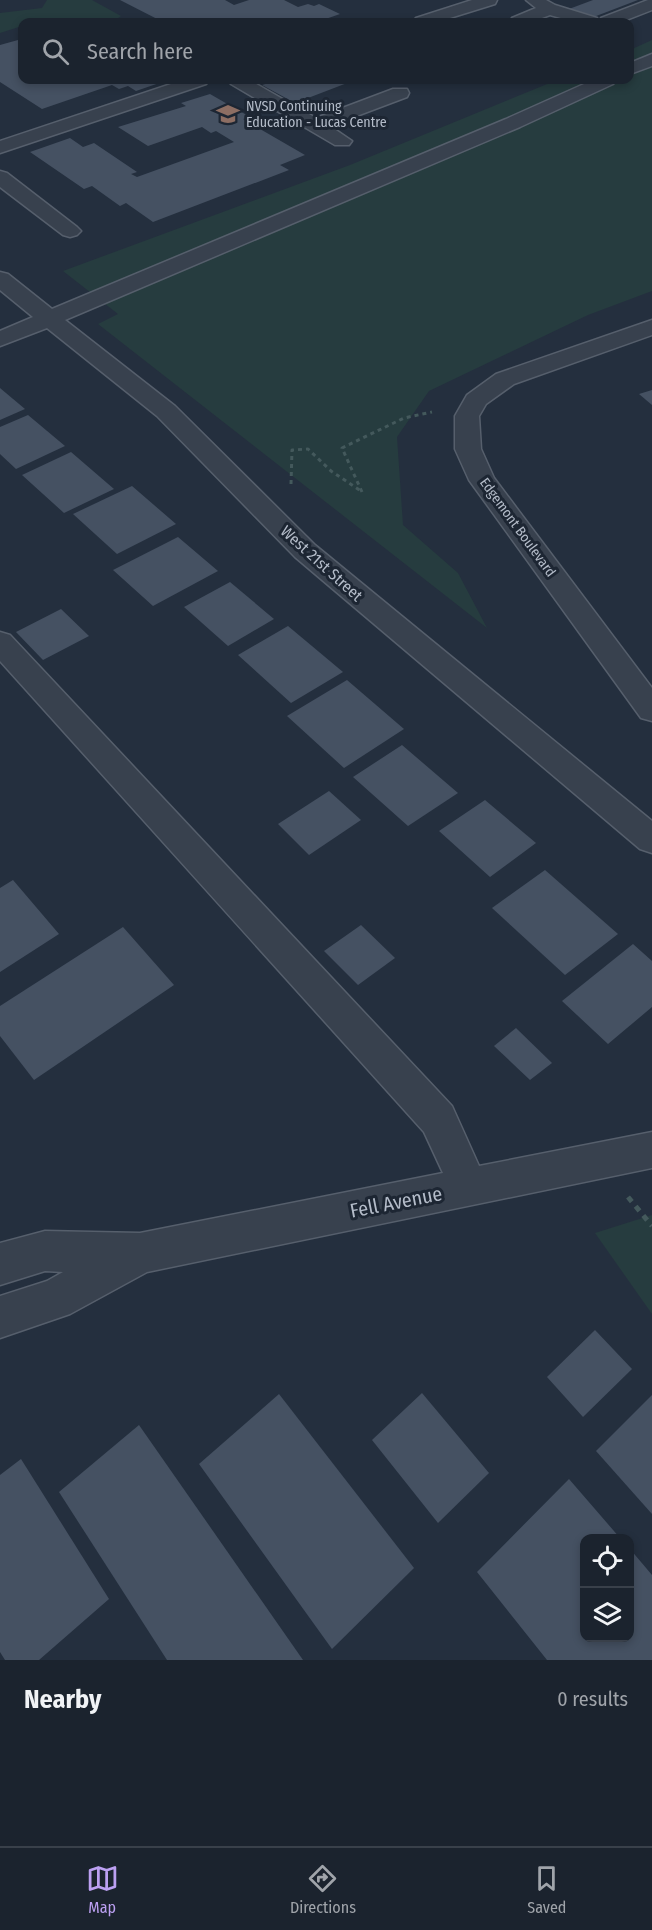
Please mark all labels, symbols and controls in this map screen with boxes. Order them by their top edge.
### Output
search box [18,18,634,84]
icon: search [39,35,72,68]
text: Search here [87,38,193,65]
place label: NVSD Continuing Education - Lucas Centre [246,98,387,131]
school or university icon: NVSD Continuing Education - Lucas Centre [215,101,241,127]
street label: Edgemont Boulevard [476,474,559,580]
street label: West 21st Street [277,522,367,606]
street label: Fell Avenue [348,1181,444,1223]
map controls [580,1534,634,1642]
button: locate [580,1534,634,1588]
button: layers [580,1588,634,1642]
text: Nearby [24,1684,101,1715]
text: 0 results [557,1687,628,1711]
tab: Map [86,1862,119,1917]
tab: Directions [290,1862,356,1917]
tab: Saved [527,1862,566,1917]

